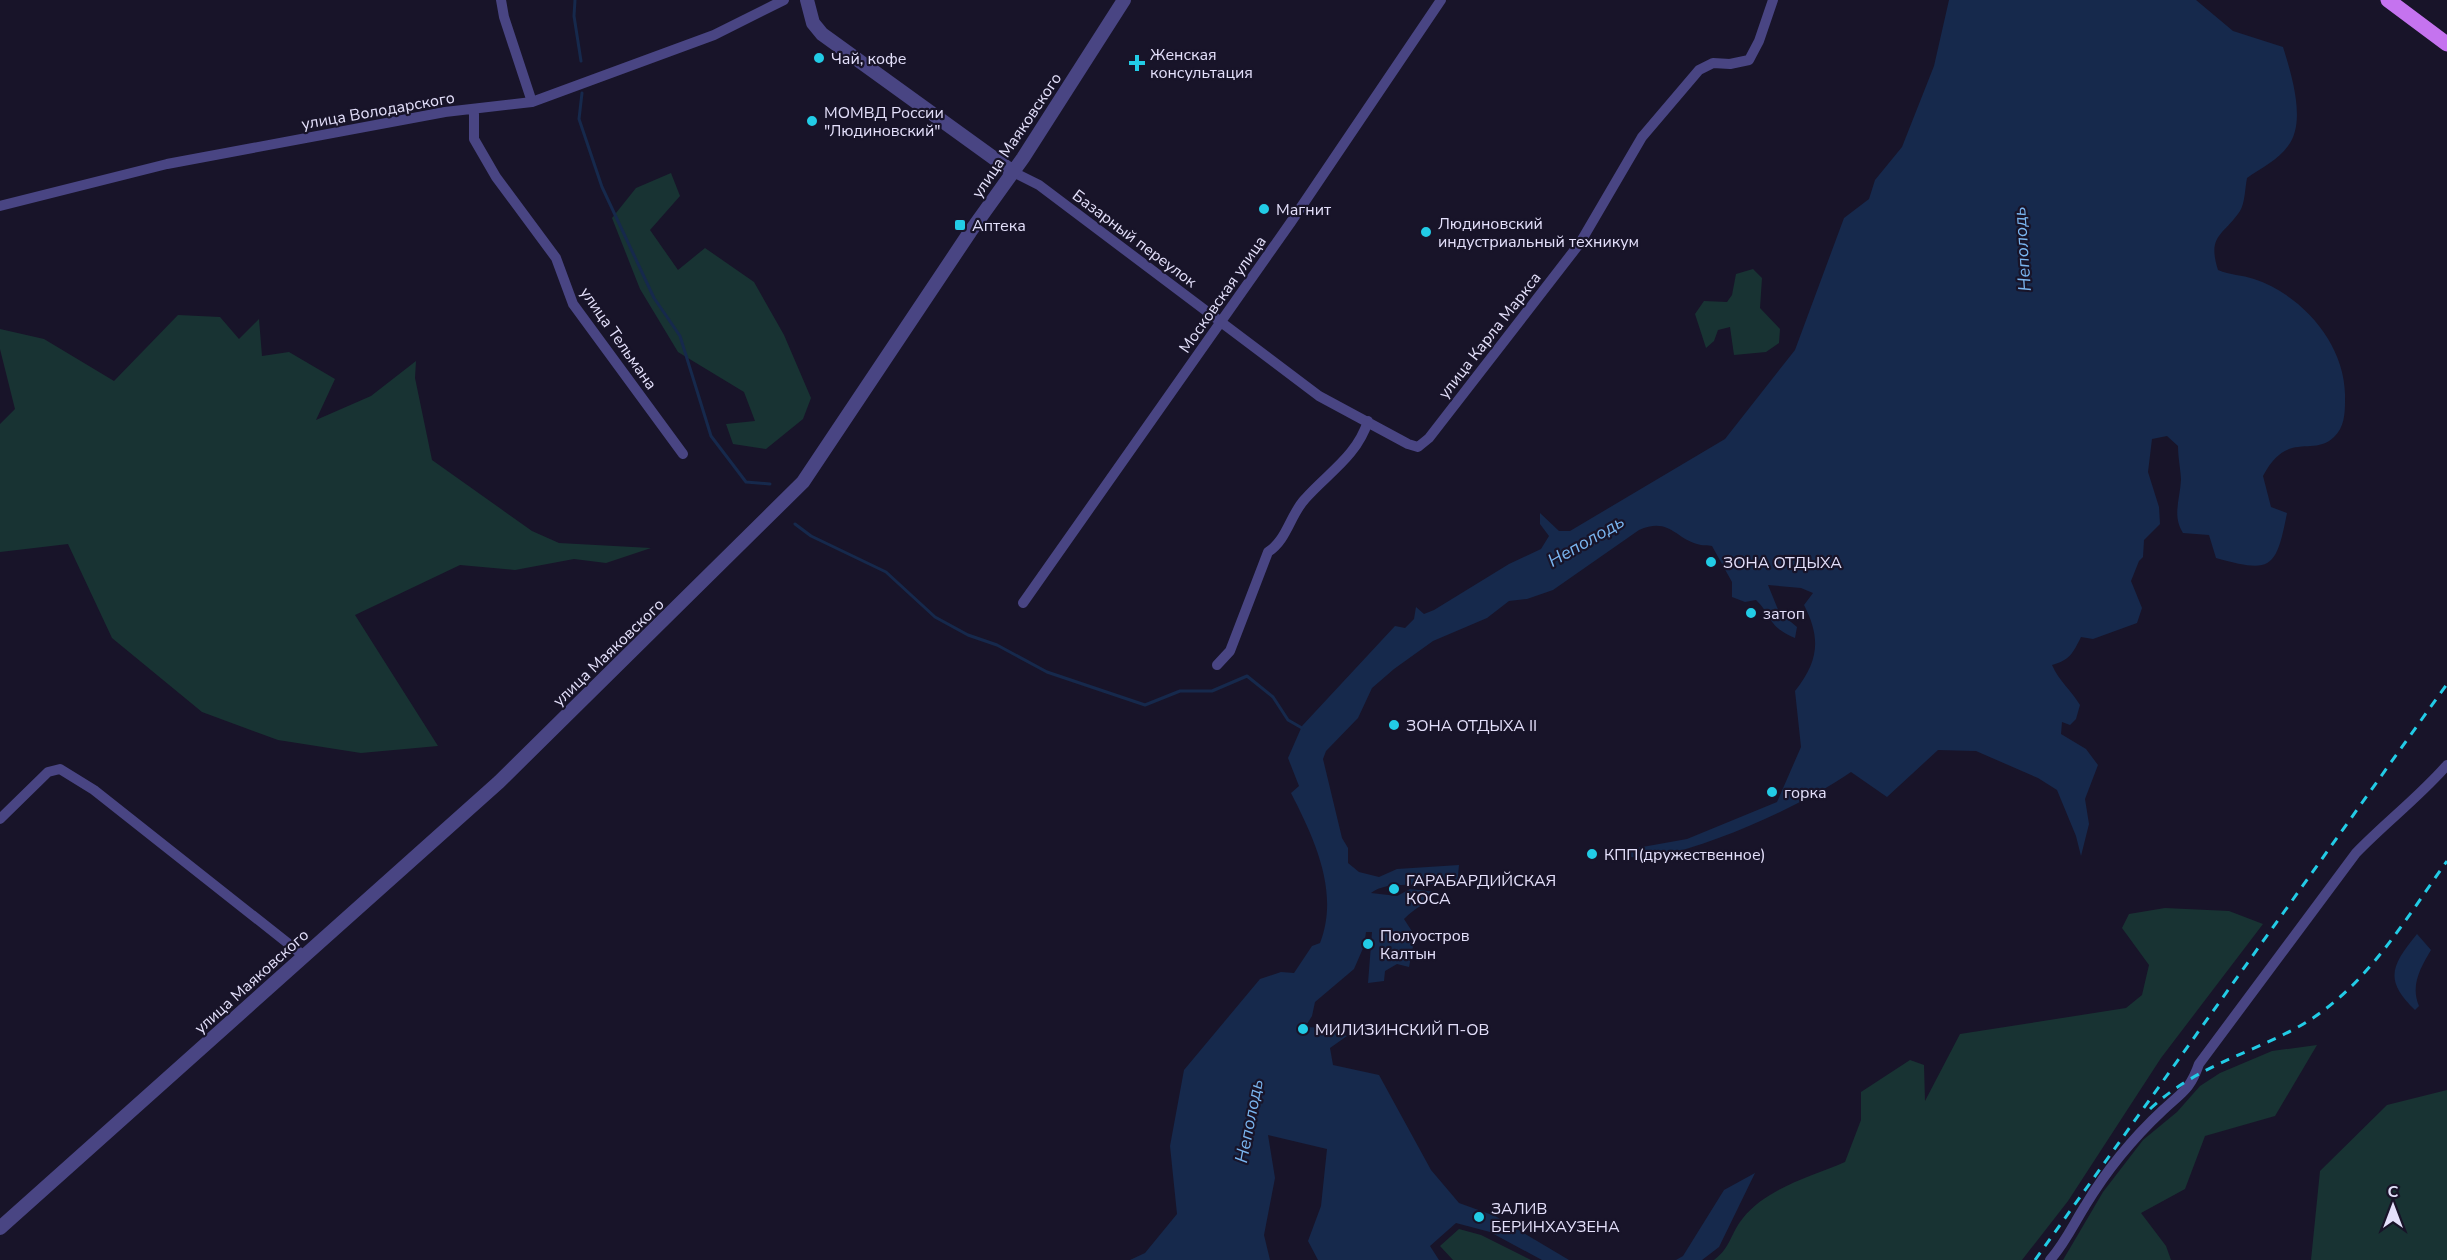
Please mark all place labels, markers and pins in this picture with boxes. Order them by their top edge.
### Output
place label: Женская консультация [1150,44,1253,84]
place label: Чай, кофе [831,48,906,70]
marker: Чай, кофе [812,51,826,65]
marker: Женская консультация [1128,54,1146,72]
place label: МОМВД России "Людиновский" [824,102,944,142]
marker: МОМВД России "Людиновский" [805,114,819,128]
place label: Магнит [1276,199,1332,221]
marker: Магнит [1257,202,1271,216]
place label: Людиновский индустриальный техникум [1438,213,1639,253]
place label: Аптека [972,215,1026,237]
marker: Аптека [953,218,967,232]
marker: Людиновский индустриальный техникум [1419,225,1433,239]
place label: ЗОНА ОТДЫХА [1723,552,1842,574]
marker: ЗОНА ОТДЫХА [1704,555,1718,569]
place label: затоп [1763,603,1805,625]
marker: затоп [1744,606,1758,620]
place label: ЗОНА ОТДЫХА II [1406,715,1537,737]
marker: ЗОНА ОТДЫХА II [1387,718,1401,732]
place label: горка [1784,782,1827,804]
marker: горка [1765,785,1779,799]
place label: КПП(дружественное) [1604,844,1766,866]
marker: КПП(дружественное) [1585,847,1599,861]
place label: ГАРАБАРДИЙСКАЯ КОСА [1406,870,1556,910]
marker: ГАРАБАРДИЙСКАЯ КОСА [1387,882,1401,896]
place label: Полуостров Калтын [1380,925,1470,965]
marker: Полуостров Калтын [1361,937,1375,951]
place label: МИЛИЗИНСКИЙ П-ОВ [1315,1019,1489,1041]
marker: МИЛИЗИНСКИЙ П-ОВ [1296,1022,1310,1036]
place label: ЗАЛИВ БЕРИНХАУЗЕНА [1491,1198,1620,1238]
marker: ЗАЛИВ БЕРИНХАУЗЕНА [1472,1210,1486,1224]

